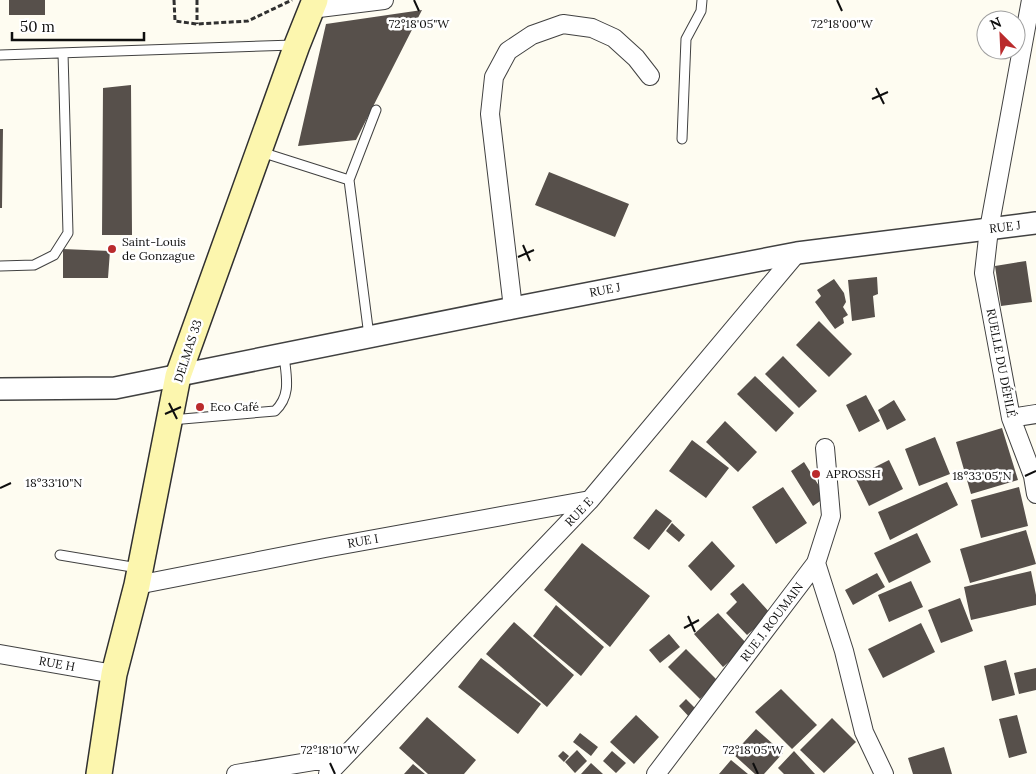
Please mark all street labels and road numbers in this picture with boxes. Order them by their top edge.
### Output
street label: RUE J [988,217,1022,236]
street label: RUE J [588,279,622,300]
street label: RUELLE DU DÉFILÉ [984,307,1019,419]
street label: DELMAS 33 [170,317,205,384]
street label: RUE E [561,494,596,529]
street label: RUE I [346,530,380,551]
street label: RUE J. ROUMAIN [737,579,806,664]
street label: RUE H [38,653,76,674]

